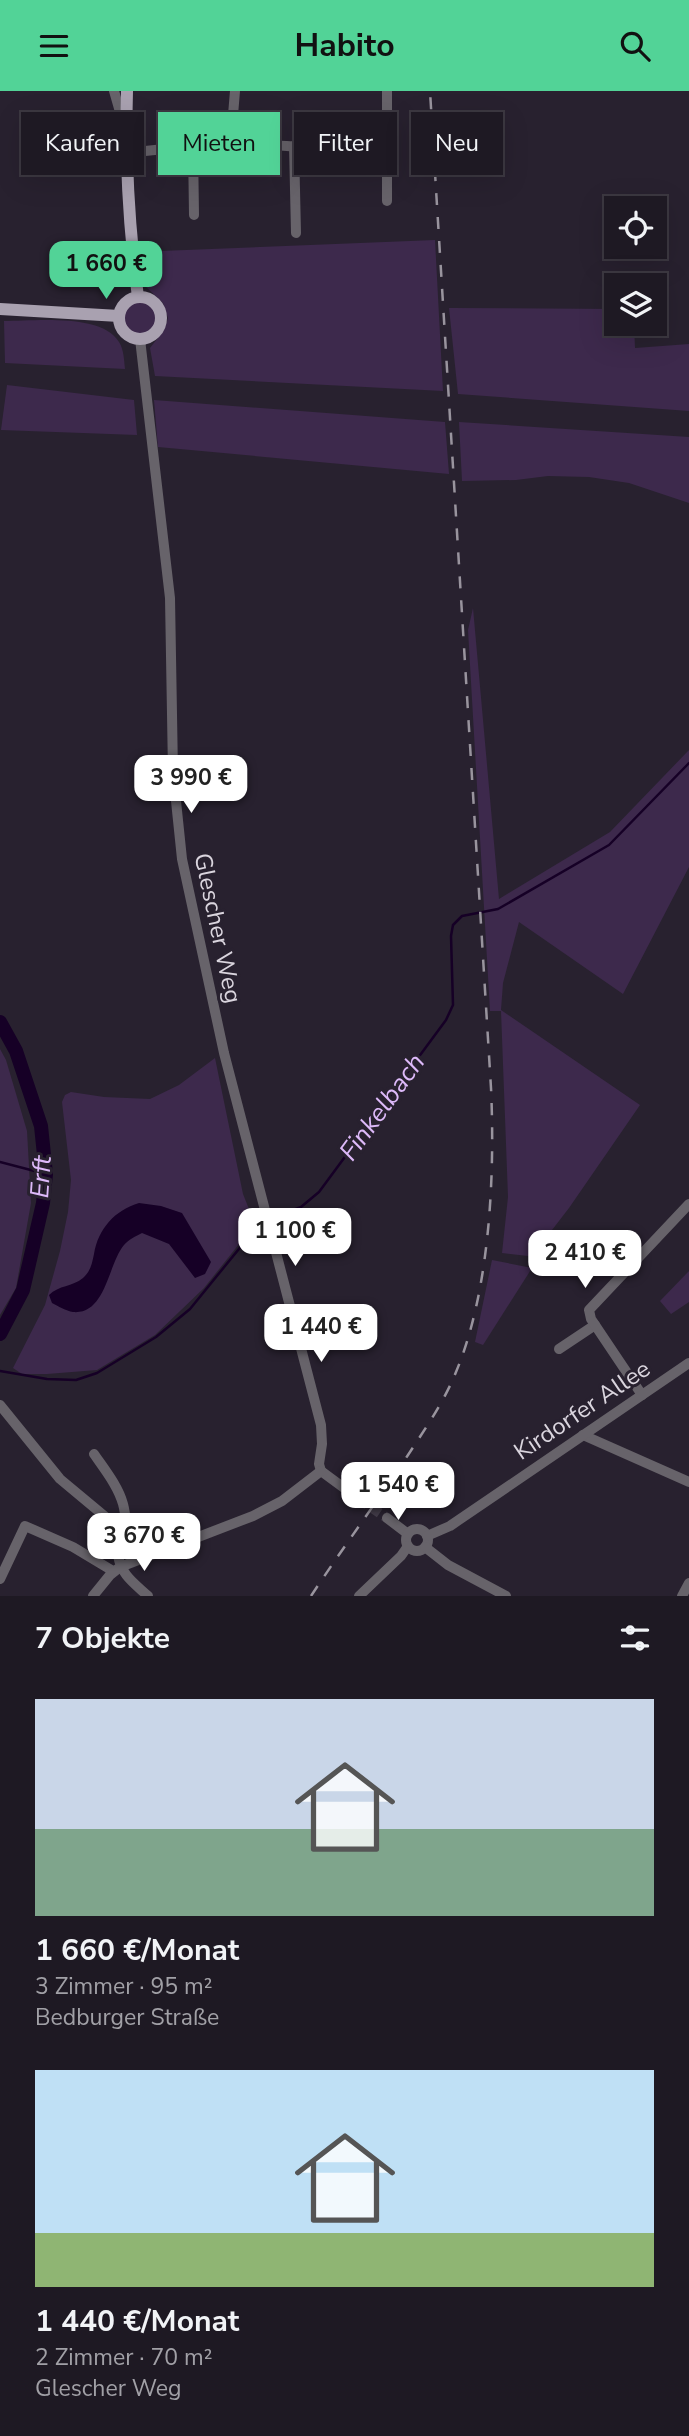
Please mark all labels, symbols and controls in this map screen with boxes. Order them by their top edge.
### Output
text: Habito [294,24,395,67]
icon: menu [35,27,73,65]
icon: search [616,27,654,65]
chip: Kaufen [21,112,144,175]
chip: Mieten [158,112,280,175]
chip: Filter [294,112,397,175]
chip: Neu [411,112,503,175]
map controls [604,196,667,336]
button: locate [604,196,667,259]
pin: 1 660 € [41,241,171,301]
text: 1 660 € [65,248,147,279]
button: layers [604,273,667,336]
pin: 3 990 € [126,755,256,815]
text: 3 990 € [150,762,232,793]
street label: Glescher Weg [186,850,250,1006]
water label: Finkelbach [331,1046,433,1168]
water label: Erft [22,1154,60,1199]
pin: 1 100 € [230,1209,360,1268]
text: 1 100 € [254,1215,336,1246]
pin: 2 410 € [520,1231,650,1290]
text: 2 410 € [544,1237,626,1268]
pin: 1 440 € [256,1305,386,1364]
text: 1 440 € [280,1311,362,1342]
street label: Kirdorfer Allee [508,1353,656,1467]
pin: 1 540 € [333,1463,463,1522]
text: 1 540 € [357,1469,439,1500]
pin: 3 670 € [79,1513,209,1573]
text: 3 670 € [103,1520,185,1551]
text: 7 Objekte [35,1618,170,1659]
icon: filters [616,1619,654,1657]
icon: home [282,1744,408,1870]
text: 1 660 €/Monat [35,1930,239,1971]
text: 3 Zimmer · 95 m² [35,1971,212,2002]
text: Bedburger Straße [35,2002,219,2033]
icon: home [282,2115,408,2241]
text: 1 440 €/Monat [35,2301,239,2342]
text: 2 Zimmer · 70 m² [35,2342,212,2373]
text: Glescher Weg [35,2373,181,2404]

